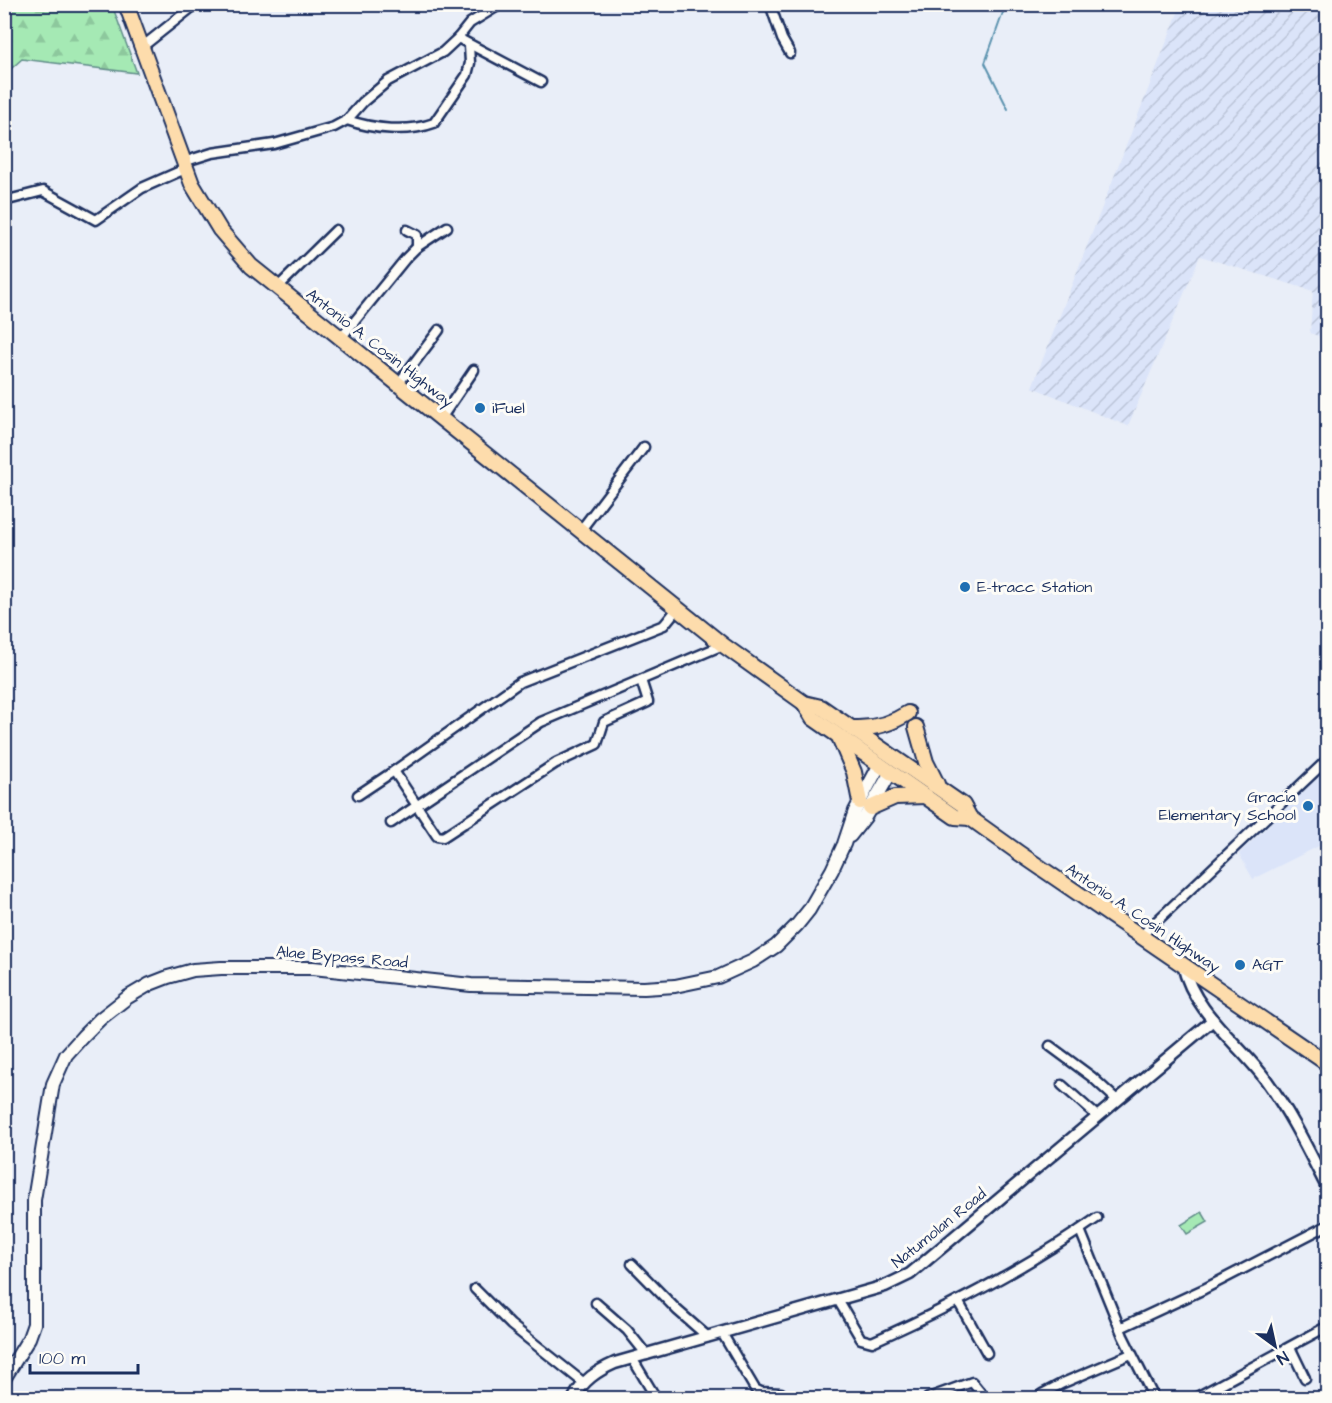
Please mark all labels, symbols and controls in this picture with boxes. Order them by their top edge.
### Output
street label: Antonio A. Cosin Highway [301,283,459,414]
place label: iFuel [492,397,525,419]
marker: iFuel [473,401,487,415]
place label: E-tracc Station [977,576,1092,598]
marker: E-tracc Station [958,580,972,594]
place label: Gracia Elementary School [1159,786,1296,827]
marker: Gracia Elementary School [1301,799,1315,813]
street label: Antonio A. Cosin Highway [1061,858,1225,979]
street label: Alae Bypass Road [275,940,409,975]
place label: AGT [1252,954,1283,976]
marker: AGT [1233,958,1247,972]
street label: Natumolan Road [887,1183,991,1273]
north arrow [1245,1316,1305,1376]
scale bar [30,1337,138,1375]
text: 100 m [39,1346,85,1371]
text: N [1272,1346,1293,1370]

